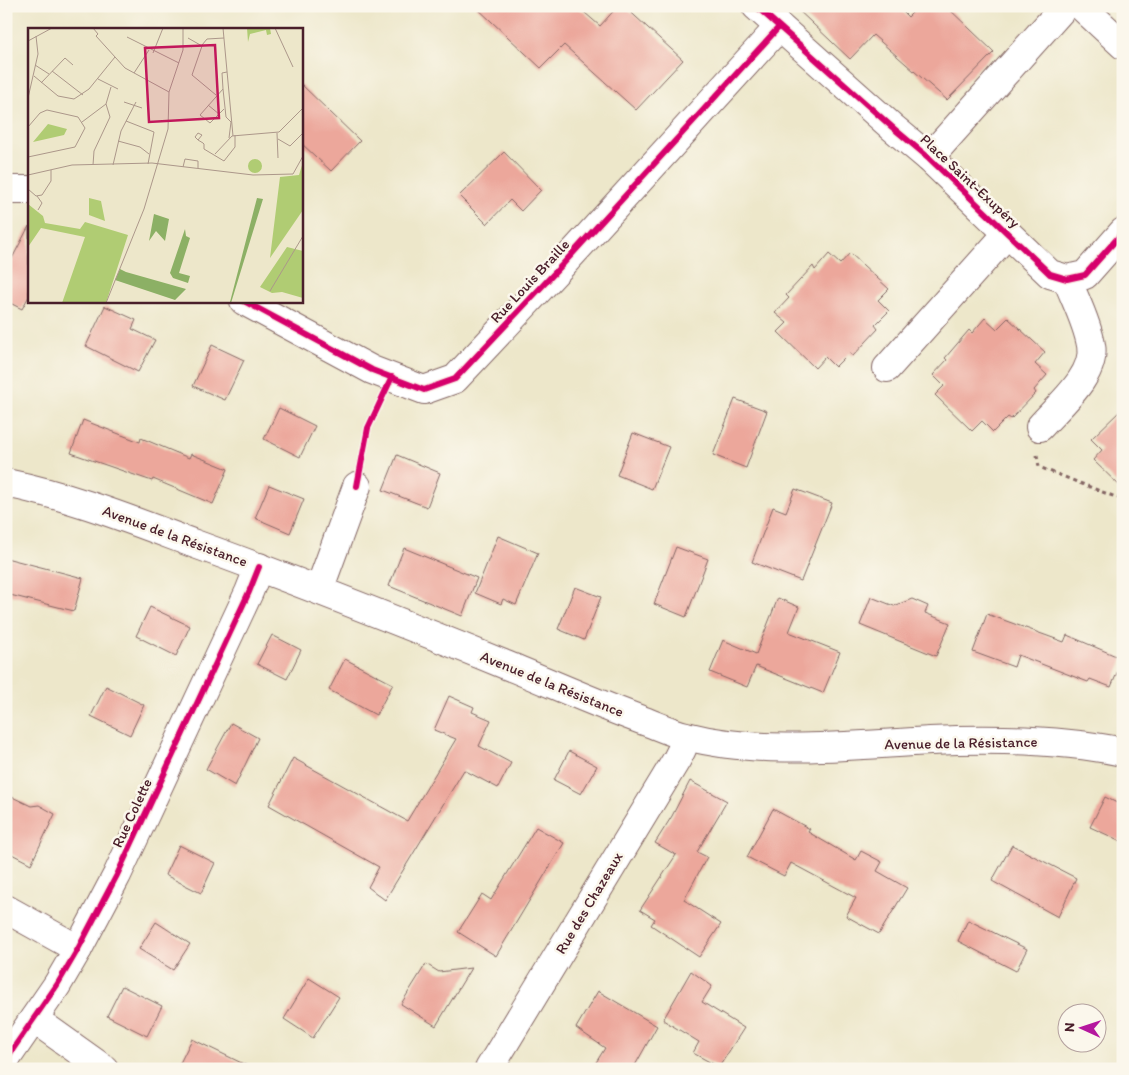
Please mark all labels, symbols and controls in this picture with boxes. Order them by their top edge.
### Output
inset map [28,28,302,302]
street label: Place Saint-Exupéry [916,130,1024,232]
street label: Rue Louis Braille [487,235,573,327]
street label: Avenue de la Résistance [100,501,250,571]
street label: Avenue de la Résistance [478,647,626,721]
street label: Avenue de la Résistance [884,733,1038,753]
street label: Rue Colette [108,776,156,850]
street label: Rue des Chazeaux [551,849,627,957]
north arrow [1056,1002,1106,1052]
text: N [1061,1022,1078,1033]

